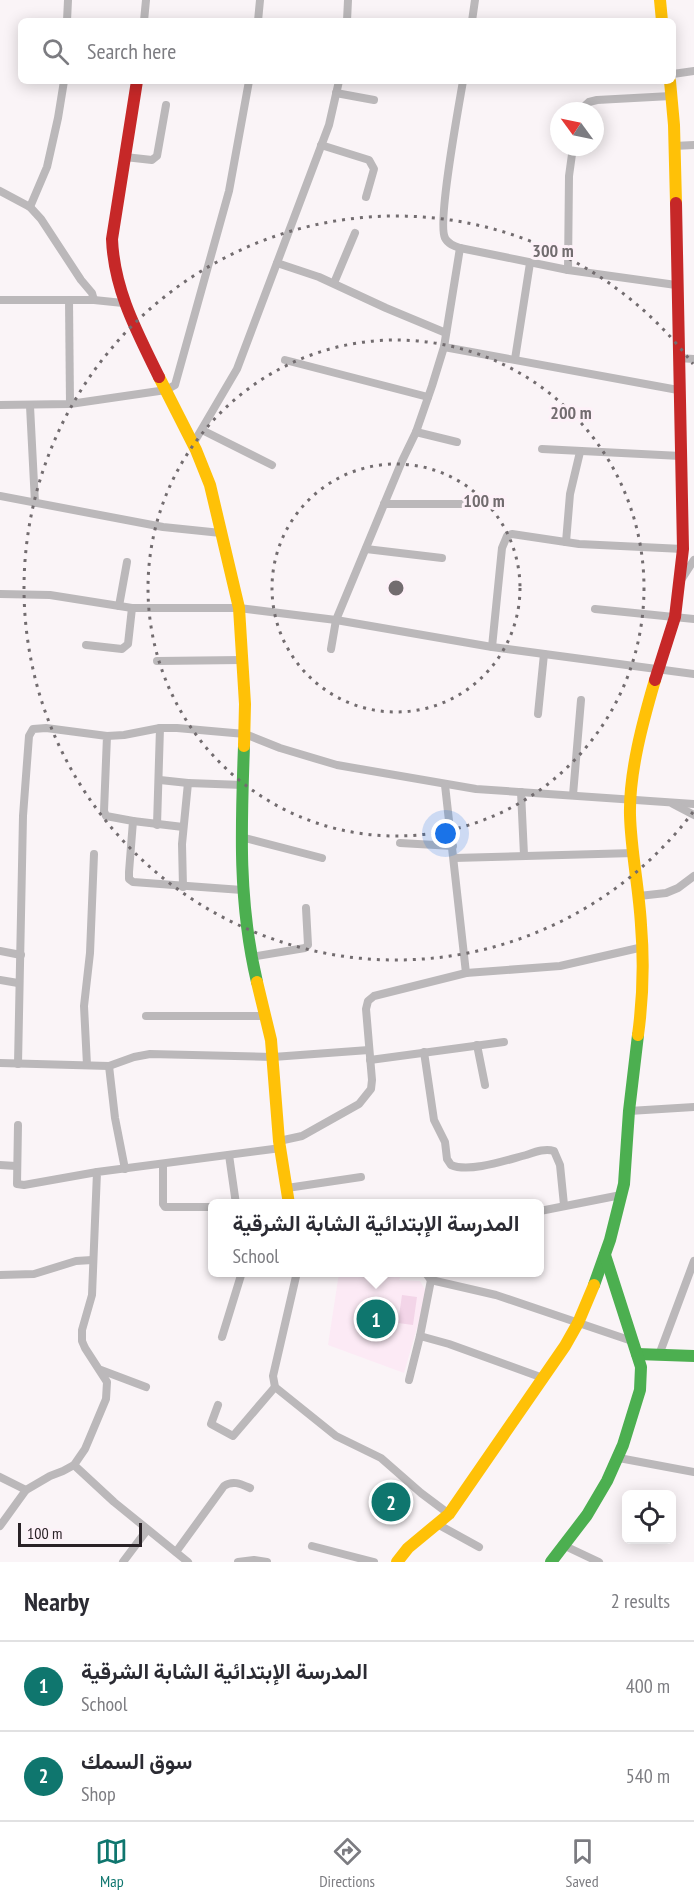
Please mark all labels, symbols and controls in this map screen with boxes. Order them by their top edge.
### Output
search box [18,18,676,84]
icon: search [39,35,72,68]
text: Search here [87,37,176,65]
north arrow [550,102,604,156]
text: 300 m [532,239,574,262]
text: 200 m [550,401,592,424]
text: 100 m [463,489,505,512]
centre of rings [386,578,406,598]
your location [431,819,460,848]
popup [208,1199,544,1277]
text: المدرسة الإبتدائية الشابة الشرقية [233,1209,519,1237]
text: School [233,1243,279,1269]
pin: 1 [356,1296,395,1342]
pin: 2 [372,1480,410,1524]
map controls [622,1490,676,1544]
button: locate [622,1490,676,1544]
scale bar [18,1520,142,1548]
text: 100 m [27,1523,62,1543]
text: Nearby [24,1585,89,1618]
text: 2 results [611,1588,670,1614]
text: المدرسة الإبتدائية الشابة الشرقية [81,1657,368,1685]
text: 1 [39,1673,48,1699]
text: 400 m [626,1673,670,1699]
text: School [81,1691,127,1717]
text: سوق السمك [81,1747,192,1775]
text: 2 [39,1763,48,1789]
text: 540 m [626,1763,670,1789]
text: Shop [81,1781,116,1807]
tab: Map [95,1835,128,1891]
tab: Directions [319,1835,375,1891]
tab: Saved [566,1835,599,1891]

